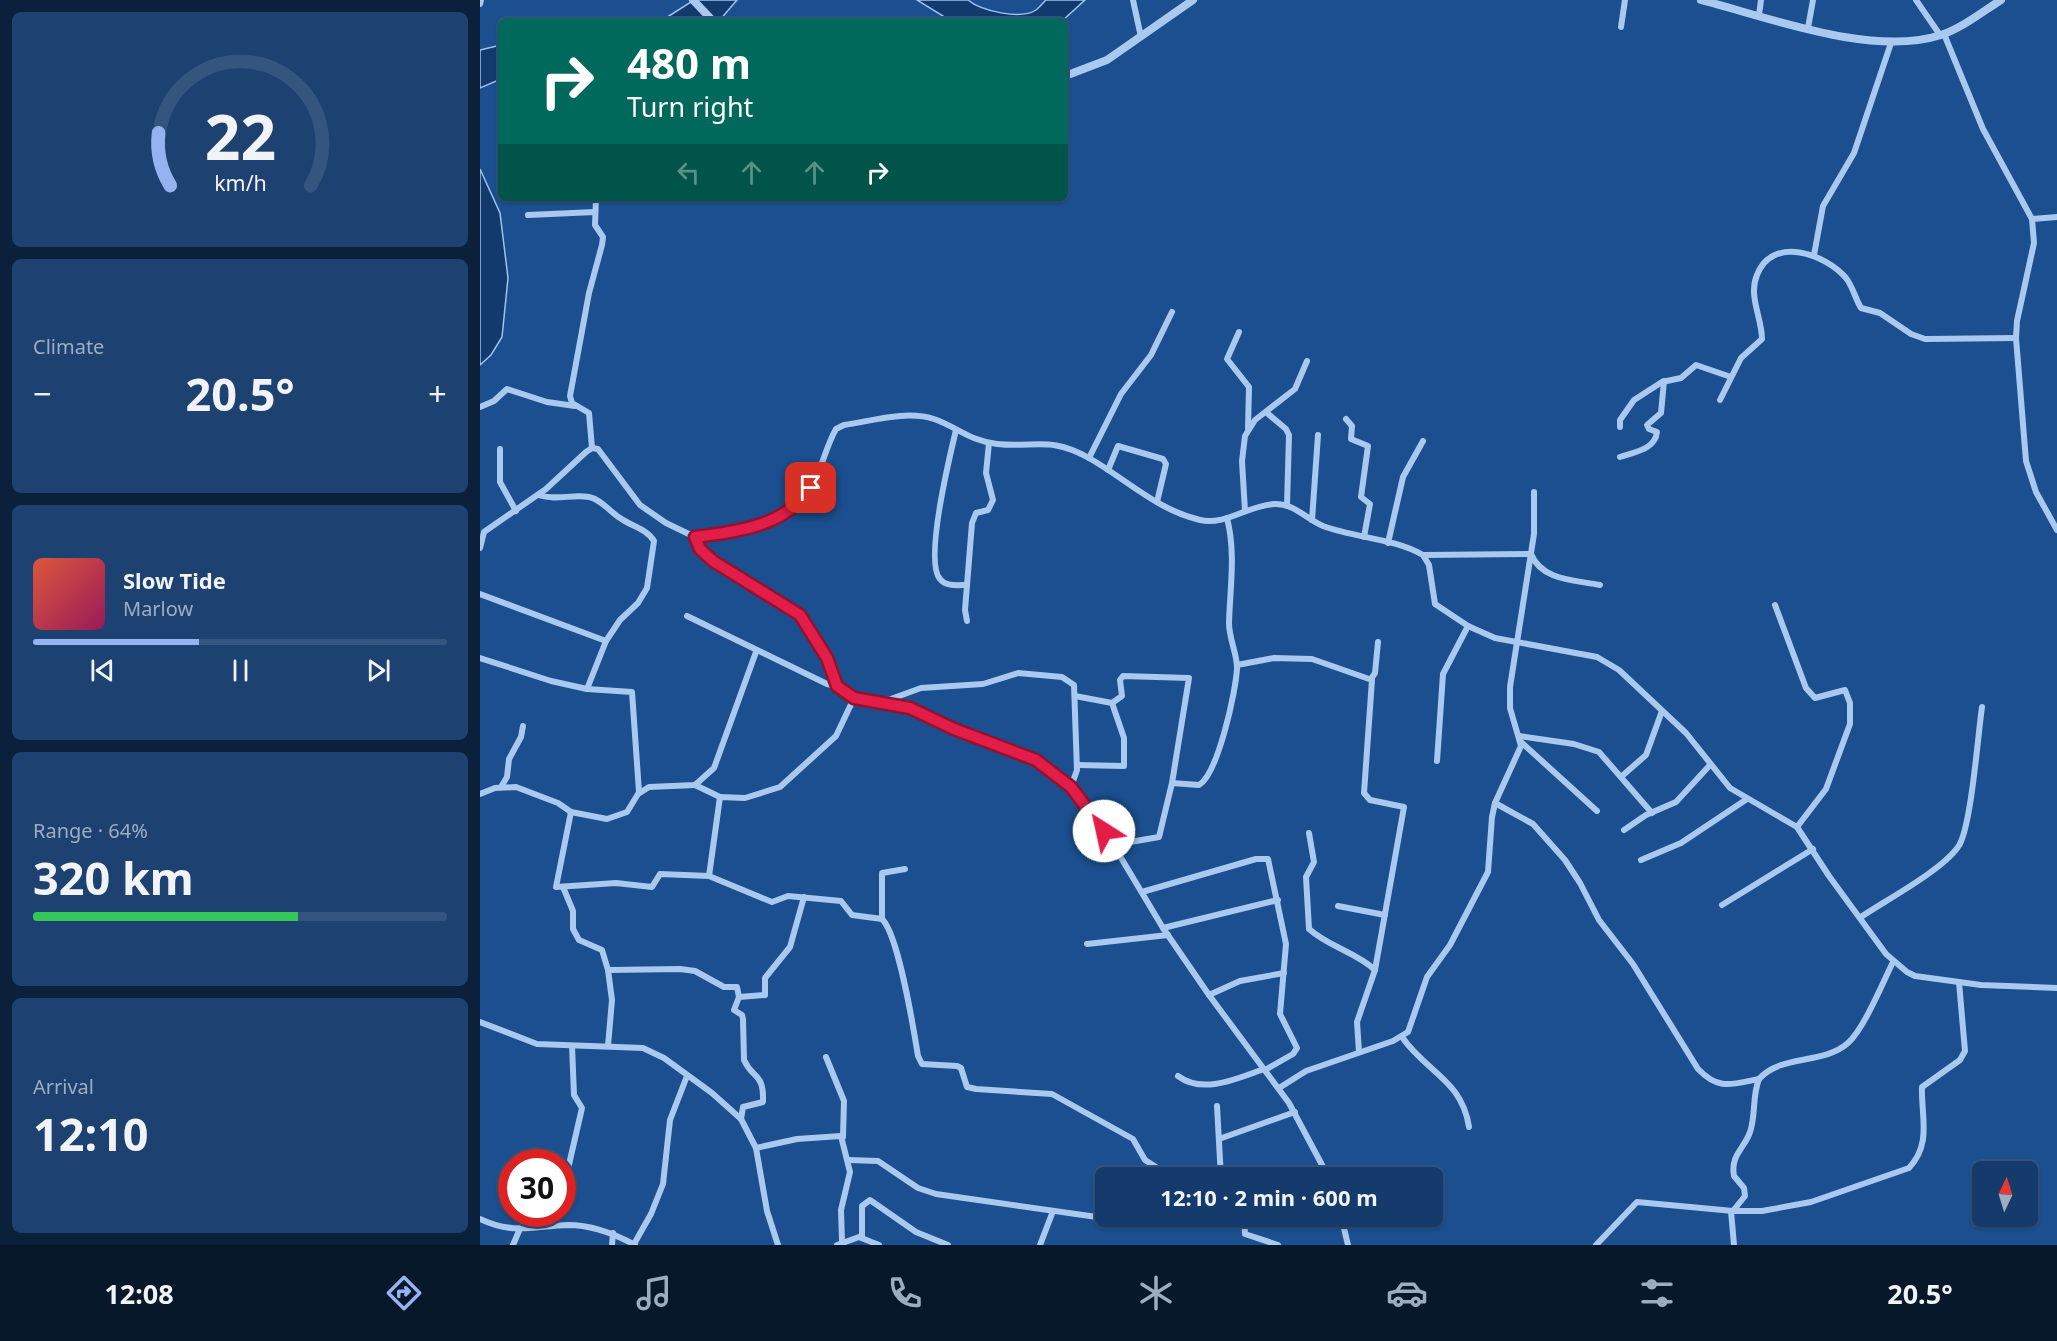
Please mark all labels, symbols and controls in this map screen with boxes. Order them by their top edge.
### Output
text: 480 m [627,34,751,91]
icon: right [528,42,606,120]
text: Turn right [627,88,753,125]
text: 22 [204,93,276,178]
icon: left [672,156,705,189]
icon: ahead [735,156,768,189]
icon: ahead [798,156,831,189]
icon: right [861,156,894,189]
text: km/h [214,169,266,198]
text: Climate [33,333,104,360]
text: 20.5° [186,363,294,424]
text: − [33,371,52,416]
text: + [428,371,447,416]
pin [785,462,836,513]
icon: arrive [794,471,827,504]
text: Slow Tide [123,565,226,595]
text: Marlow [123,595,193,622]
icon: previous [86,654,119,687]
icon: pause [224,654,257,687]
icon: next [362,654,395,687]
position arrow [1072,799,1136,863]
text: Range · 64% [33,817,148,844]
text: 320 km [33,847,194,908]
text: Arrival [33,1073,94,1100]
text: 12:10 [33,1103,149,1164]
speed limit sign: 30 [498,1149,576,1227]
north arrow [1972,1161,2038,1227]
map controls [1972,1161,2038,1227]
text: 12:10 · 2 min · 600 m [1160,1182,1378,1212]
icon: directions [383,1272,425,1314]
icon: music [633,1272,675,1314]
icon: phone [884,1272,926,1314]
icon: climate [1135,1272,1177,1314]
icon: car [1386,1272,1428,1314]
icon: filters [1636,1272,1678,1314]
text: 12:08 [104,1275,174,1312]
text: 20.5° [1887,1275,1953,1312]

